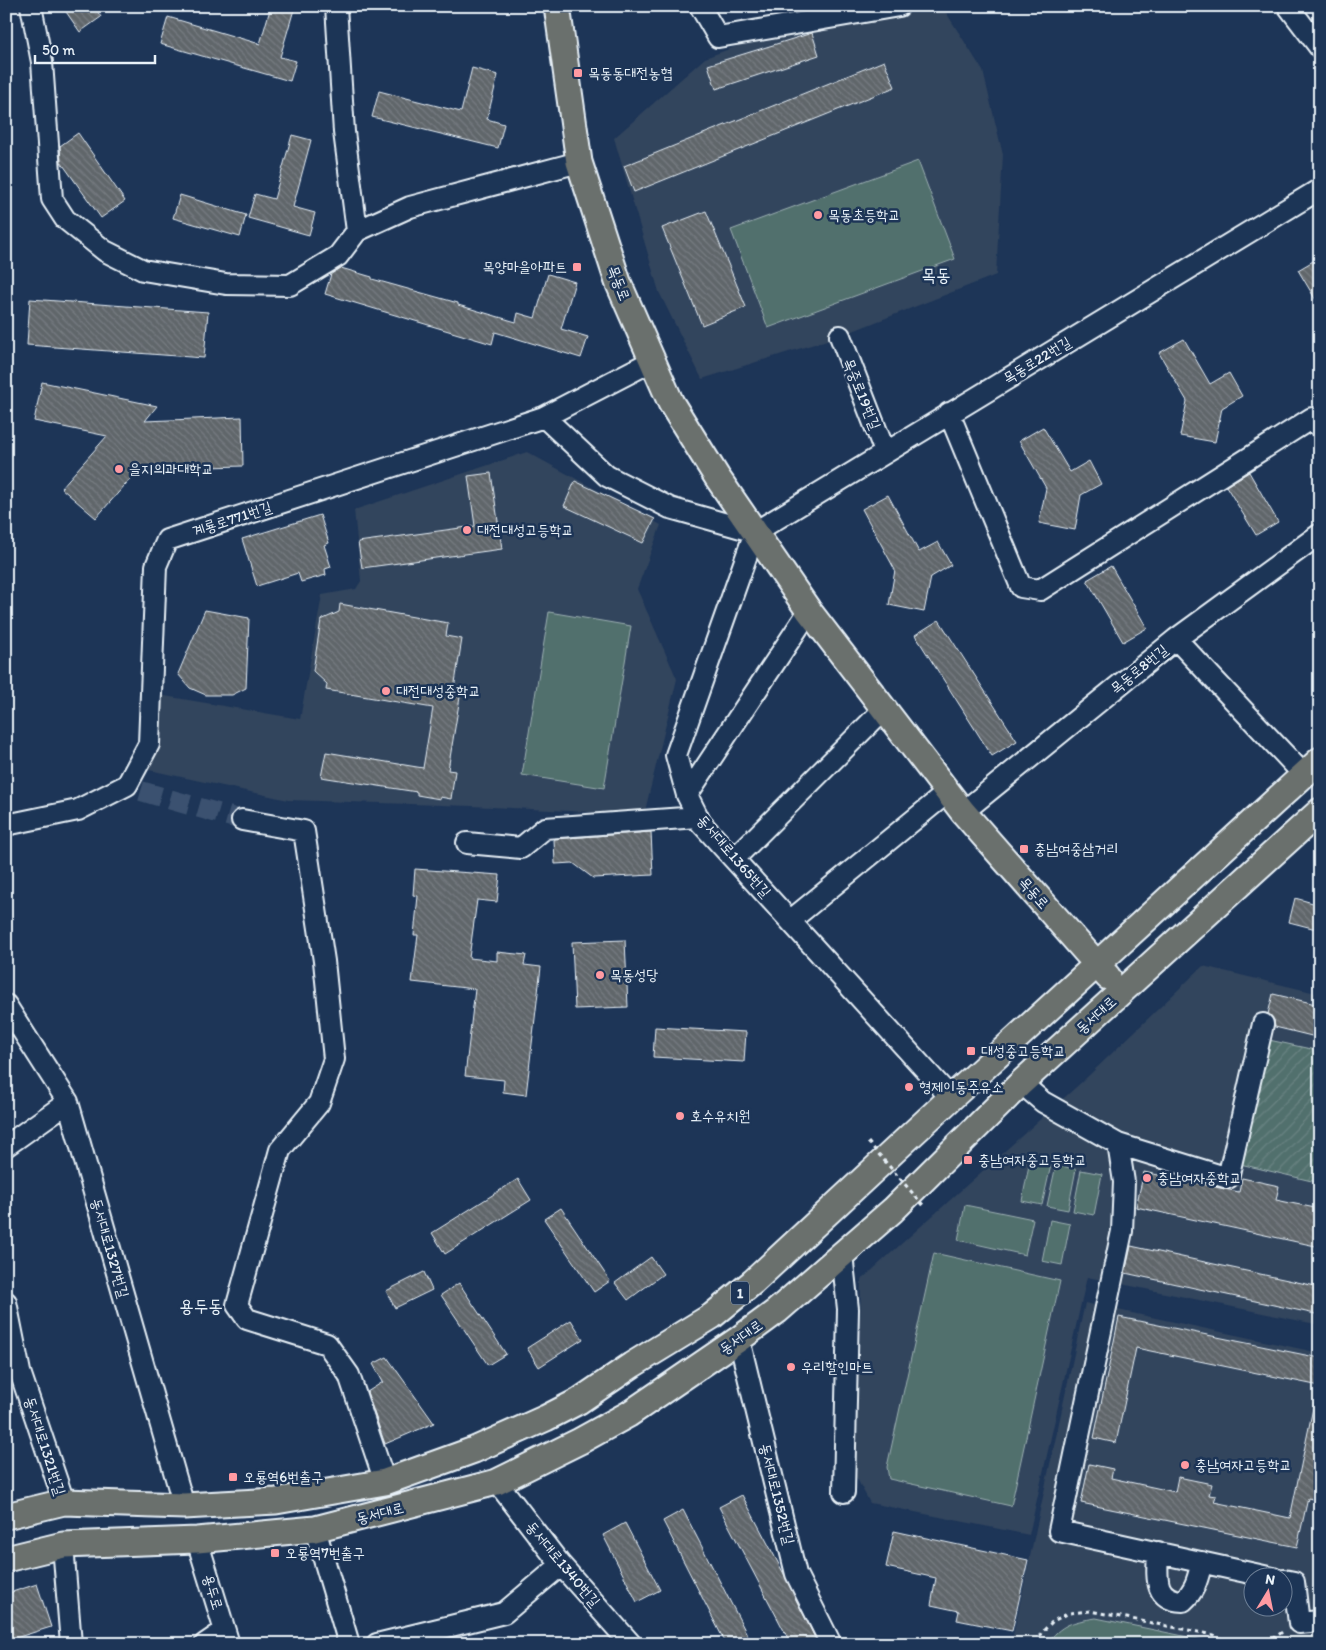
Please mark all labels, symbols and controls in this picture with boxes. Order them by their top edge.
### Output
scale bar [35,32,155,64]
text: 50 m [42,41,75,59]
place label: 목동동대전농협 [588,64,673,82]
marker: 목동동대전농협 [572,67,584,79]
place label: 목동초등학교 [828,206,900,224]
marker: 목동초등학교 [812,209,824,221]
place label: 목양마을아파트 [483,258,567,276]
marker: 목양마을아파트 [571,261,583,273]
street label: 목동로 [604,263,634,303]
district label: 목동 [922,264,950,286]
street label: 목동로22번길 [1000,333,1074,387]
street label: 목중로19번길 [840,356,884,432]
place label: 을지의과대학교 [129,460,214,478]
marker: 을지의과대학교 [113,463,125,475]
street label: 계룡로771번길 [190,498,274,540]
place label: 대전대성고등학교 [477,521,574,539]
marker: 대전대성고등학교 [461,524,473,536]
street label: 목동로8번길 [1107,640,1171,698]
place label: 대전대성중학교 [396,682,481,700]
marker: 대전대성중학교 [380,685,392,697]
street label: 동서대로1365번길 [693,811,775,901]
place label: 충남여중삼거리 [1034,840,1119,858]
marker: 충남여중삼거리 [1018,843,1030,855]
street label: 목동로 [1015,873,1053,913]
place label: 목동성당 [610,966,658,984]
marker: 목동성당 [594,969,606,981]
street label: 동서대로 [1072,992,1120,1038]
place label: 대성중고등학교 [981,1042,1066,1060]
marker: 대성중고등학교 [965,1045,977,1057]
place label: 형제이동주유소 [919,1078,1004,1096]
marker: 형제이동주유소 [903,1081,915,1093]
place label: 호수유치원 [690,1107,750,1125]
marker: 호수유치원 [674,1110,686,1122]
place label: 충남여자중고등학교 [978,1151,1087,1169]
marker: 충남여자중고등학교 [962,1154,974,1166]
place label: 충남여자중학교 [1157,1169,1242,1187]
marker: 충남여자중학교 [1141,1172,1153,1184]
street label: 동서대로1327번길 [87,1196,133,1300]
road number: 1 [731,1282,749,1305]
district label: 용두동 [179,1295,223,1317]
street label: 동서대로 [716,1316,766,1358]
place label: 우리할인마트 [801,1358,873,1376]
marker: 우리할인마트 [785,1361,797,1373]
street label: 동서대로1321번길 [21,1395,69,1497]
street label: 동서대로1352번길 [756,1442,798,1546]
place label: 충남여자고등학교 [1195,1456,1292,1474]
marker: 충남여자고등학교 [1179,1459,1191,1471]
place label: 오룡역6번출구 [243,1468,323,1486]
marker: 오룡역6번출구 [227,1471,239,1483]
street label: 동서대로 [354,1498,406,1528]
street label: 동서대로1340번길 [522,1518,604,1610]
place label: 오룡역7번출구 [285,1544,365,1562]
marker: 오룡역7번출구 [269,1547,281,1559]
north arrow [1244,1568,1294,1618]
text: N [1264,1570,1276,1589]
street label: 용두로 [199,1572,227,1612]

